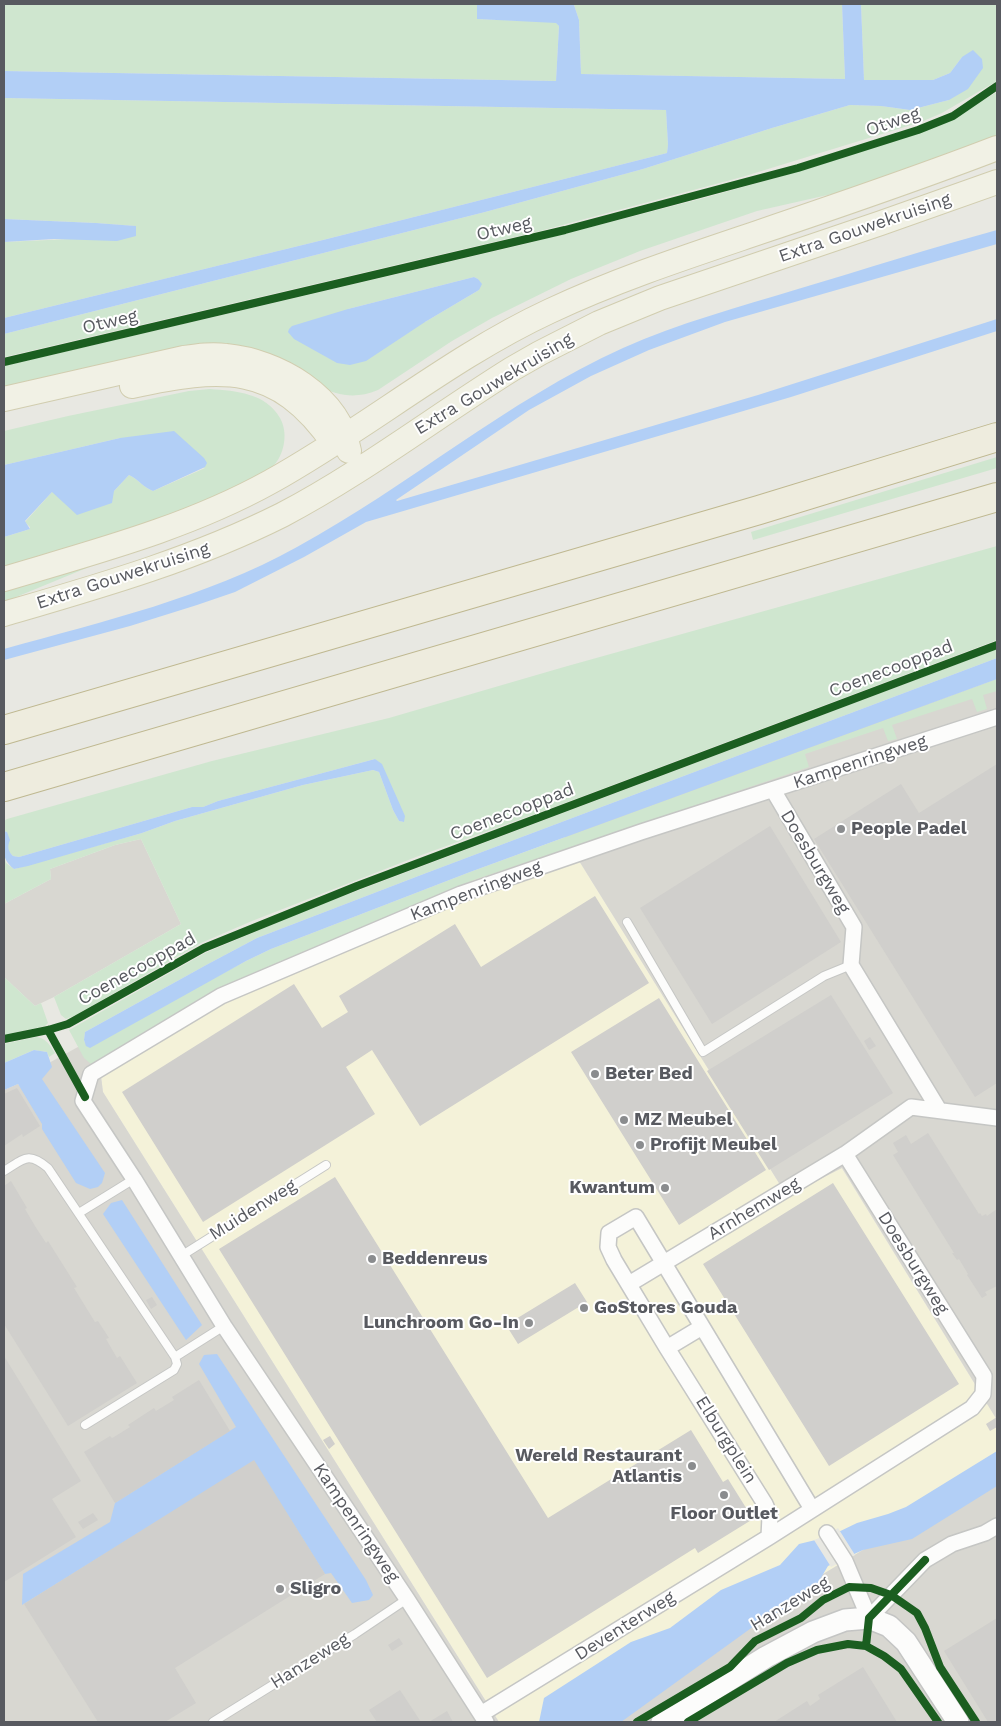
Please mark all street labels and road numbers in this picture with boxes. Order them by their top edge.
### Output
street label: Otweg [863,103,923,141]
street label: Extra Gouwekruising [776,188,954,268]
street label: Otweg [474,212,534,246]
street label: Otweg [80,305,140,339]
street label: Extra Gouwekruising [411,328,577,440]
street label: Extra Gouwekruising [34,538,212,614]
street label: Coenecooppad [826,635,956,703]
street label: Kampenringweg [791,730,929,794]
street label: Coenecooppad [447,778,577,846]
street label: Doesburgweg [776,806,854,918]
street label: Kampenringweg [407,856,545,926]
street label: Coenecooppad [75,928,199,1010]
street label: Arnhemweg [704,1173,804,1245]
street label: Muidenweg [206,1175,300,1245]
street label: Doesburgweg [873,1208,953,1318]
street label: Elburgplein [691,1392,761,1488]
street label: Kampenringweg [308,1459,404,1587]
street label: Hanzeweg [746,1572,834,1636]
street label: Deventerweg [571,1587,679,1665]
street label: Hanzeweg [267,1628,353,1694]

